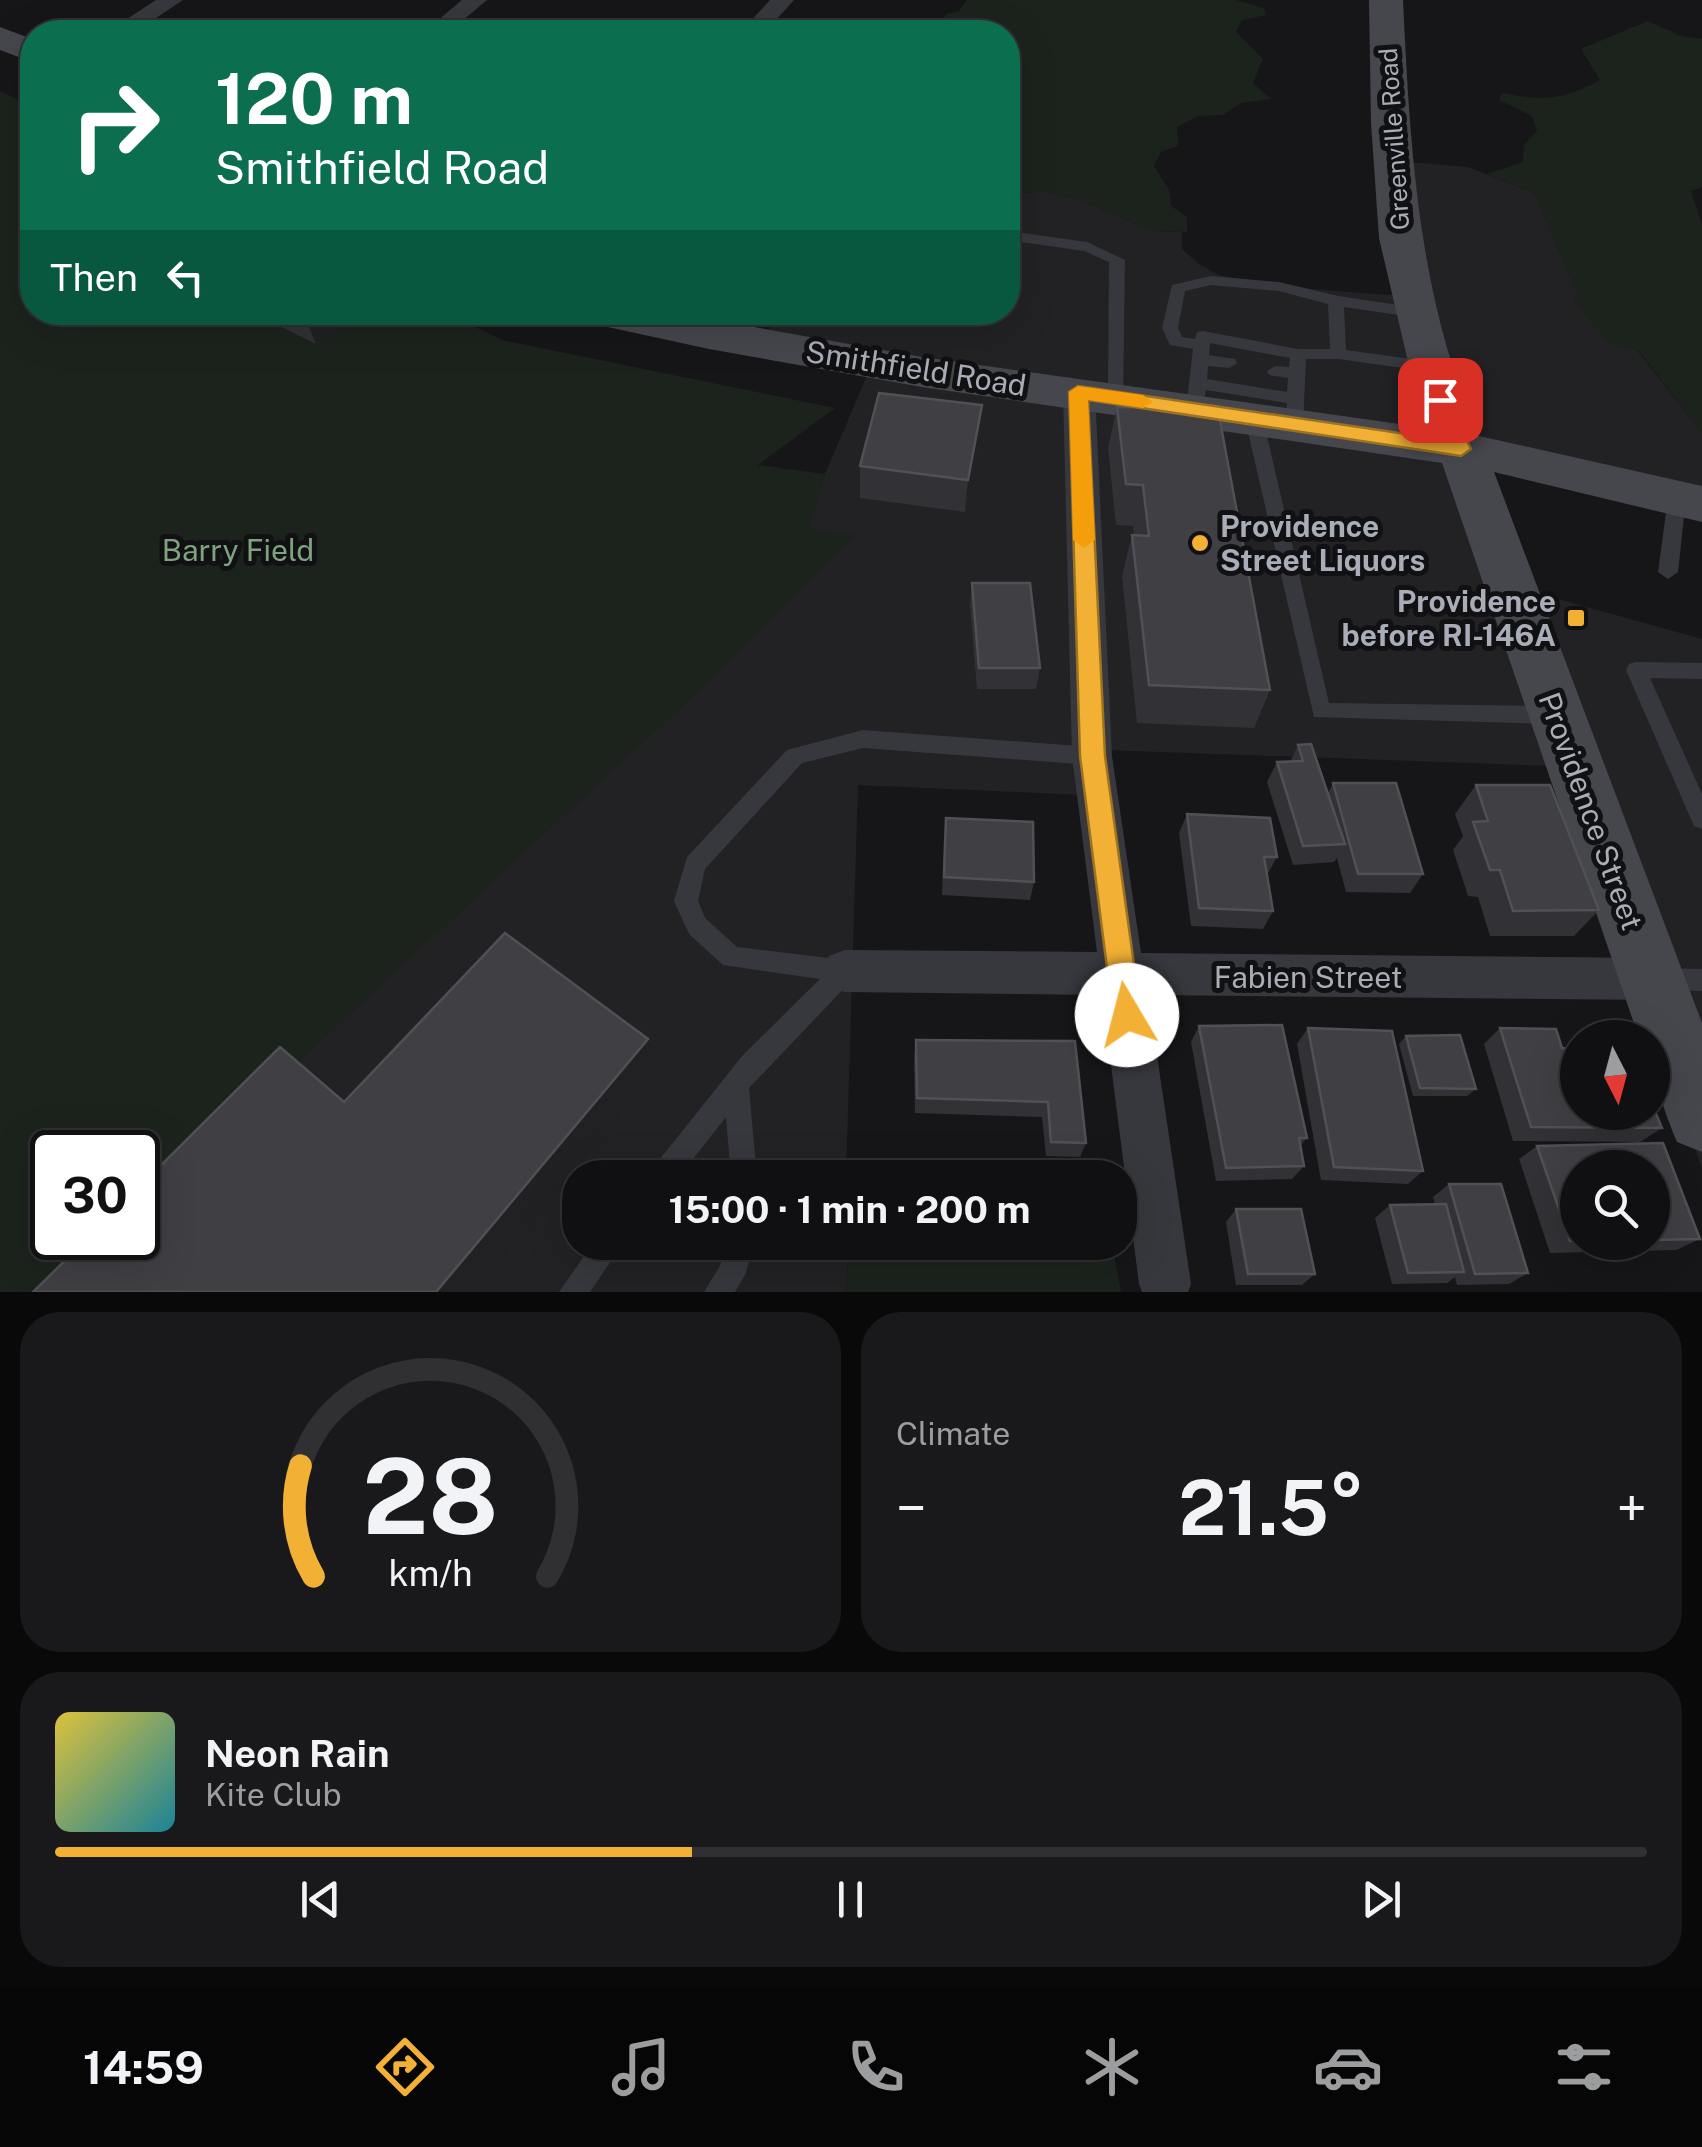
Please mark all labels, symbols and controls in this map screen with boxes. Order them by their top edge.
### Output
street label: Greenville Road [1373,47,1415,231]
text: 120 m [215,57,413,140]
icon: right [50,60,180,190]
text: Smithfield Road [215,141,549,194]
icon: left [158,250,213,305]
text: Then [50,255,138,300]
street label: Smithfield Road [803,333,1029,403]
pin [1398,358,1483,443]
icon: arrive [1413,373,1468,428]
place label: Providence Street Liquors [1220,508,1425,578]
park label: Barry Field [162,532,314,568]
marker: Providence Street Liquors [1189,532,1211,554]
place label: Providence before RI-146A [1342,583,1556,653]
marker: Providence before RI-146A [1565,607,1587,629]
street label: Providence Street [1531,687,1651,935]
street label: Fabien Street [1214,959,1402,995]
position arrow [1075,963,1179,1067]
north arrow [1560,1020,1670,1130]
map controls [1560,1020,1670,1260]
speed limit sign: 30 [30,1130,160,1260]
button: search [1560,1150,1670,1260]
text: 15:00 · 1 min · 200 m [669,1187,1031,1232]
text: Climate [896,1415,1010,1452]
text: 28 [363,1435,498,1557]
text: 21.5° [1178,1464,1365,1552]
text: − [896,1476,927,1540]
text: + [1617,1476,1647,1540]
text: km/h [388,1552,473,1594]
text: Neon Rain [205,1731,389,1776]
text: Kite Club [205,1776,342,1813]
icon: previous [293,1872,348,1927]
icon: pause [823,1872,878,1927]
icon: next [1354,1872,1409,1927]
icon: directions [370,2032,440,2102]
icon: music [606,2032,676,2102]
icon: phone [841,2032,911,2102]
icon: climate [1077,2032,1147,2102]
icon: car [1313,2032,1383,2102]
icon: filters [1549,2032,1619,2102]
text: 14:59 [83,2041,204,2094]

